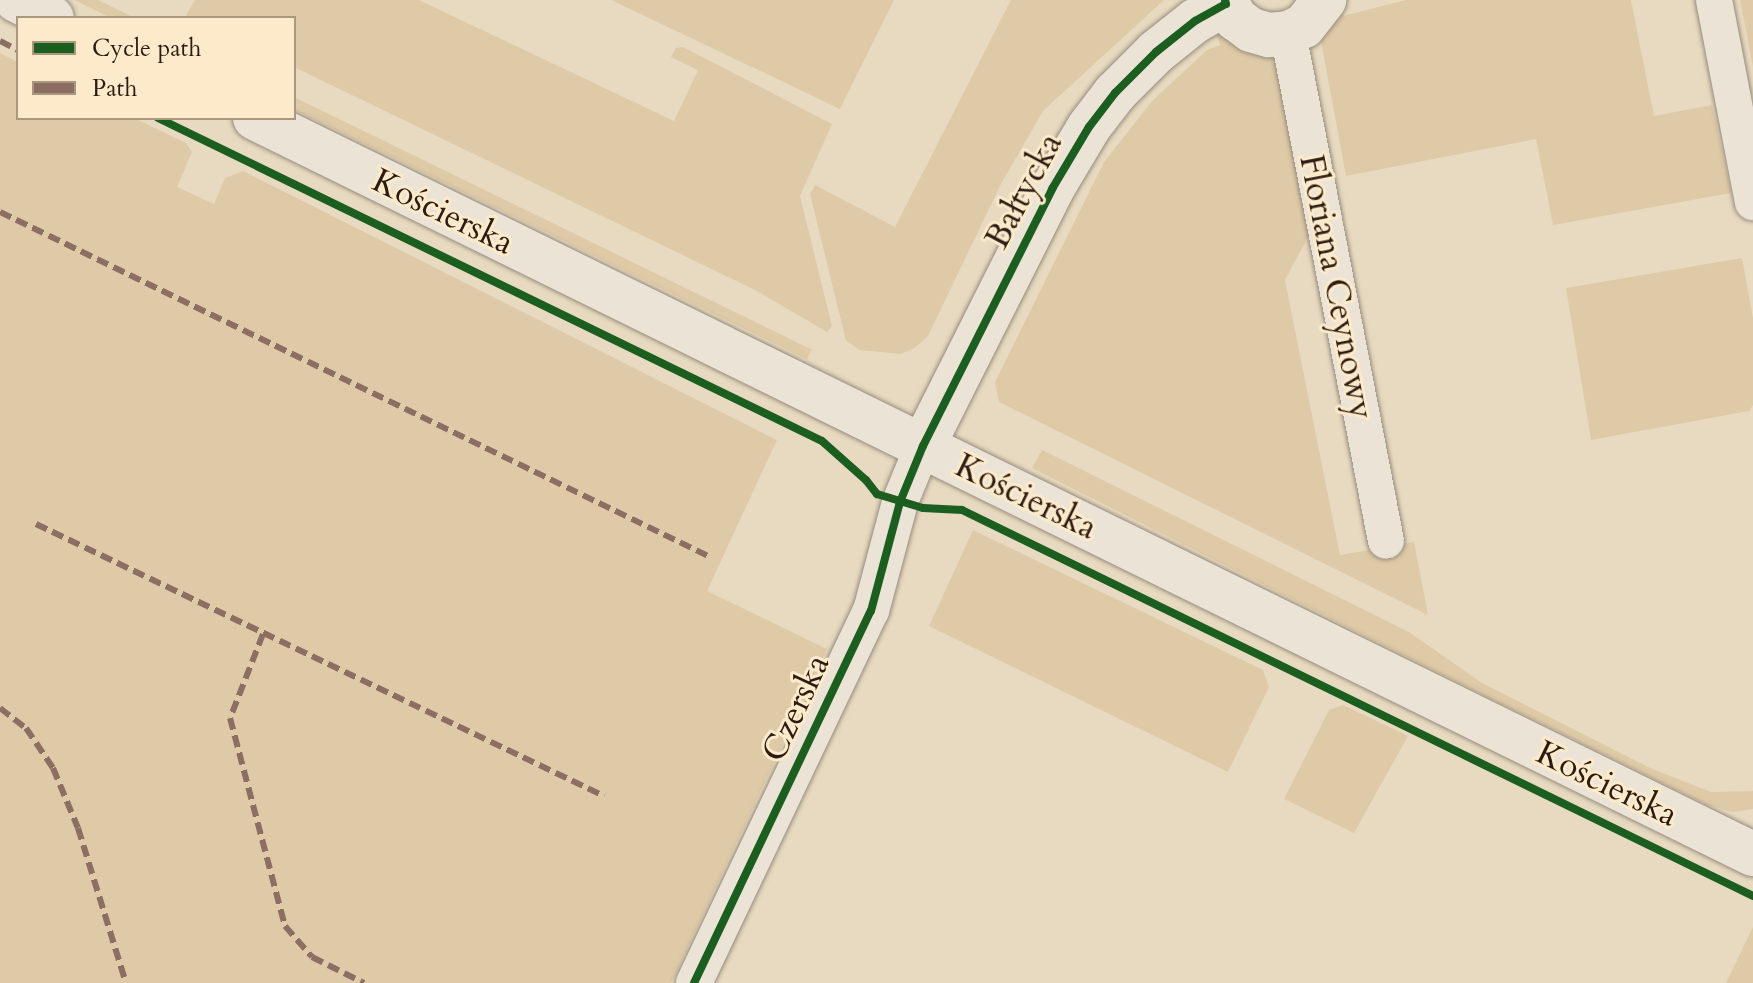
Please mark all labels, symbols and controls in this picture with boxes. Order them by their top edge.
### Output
legend [16,16,296,120]
text: Cycle path [92,32,201,65]
text: Path [92,72,137,105]
street label: Bałtycka [977,127,1071,255]
street label: Floriana Ceynowy [1290,151,1382,423]
street label: Kościerska [366,160,520,264]
street label: Kościerska [949,445,1103,549]
street label: Czerska [754,648,838,768]
street label: Kościerska [1530,732,1684,836]

